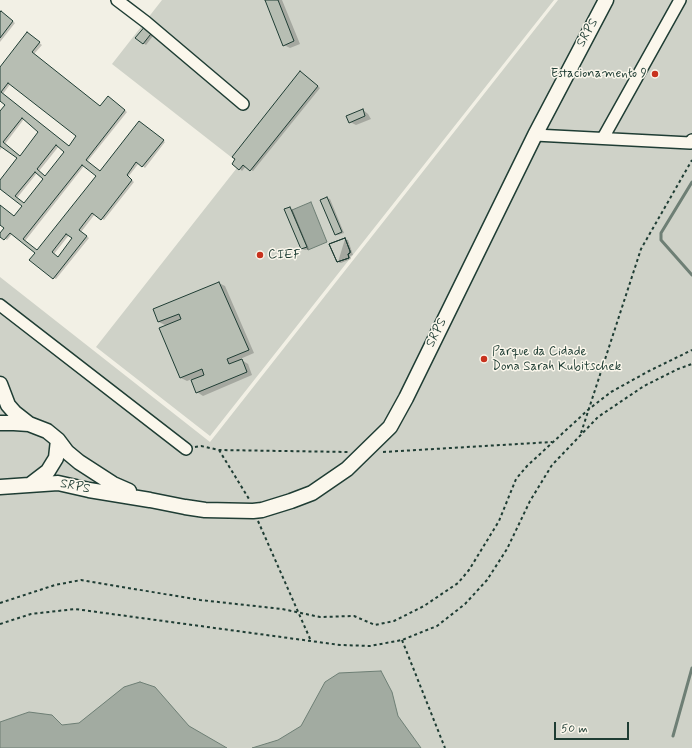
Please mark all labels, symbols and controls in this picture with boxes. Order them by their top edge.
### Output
street label: SRPS [574,16,602,50]
place label: Estacionamento 9 [551,66,647,82]
marker: Estacionamento 9 [650,69,660,79]
place label: CIEF [268,247,301,263]
marker: CIEF [255,250,265,260]
street label: SRPS [423,316,451,350]
place label: Parque da Cidade Dona Sarah Kubitschek [492,344,621,375]
marker: Parque da Cidade Dona Sarah Kubitschek [479,354,489,364]
street label: SRPS [59,476,91,498]
scale bar [556,714,631,740]
text: 50 m [561,721,588,737]

